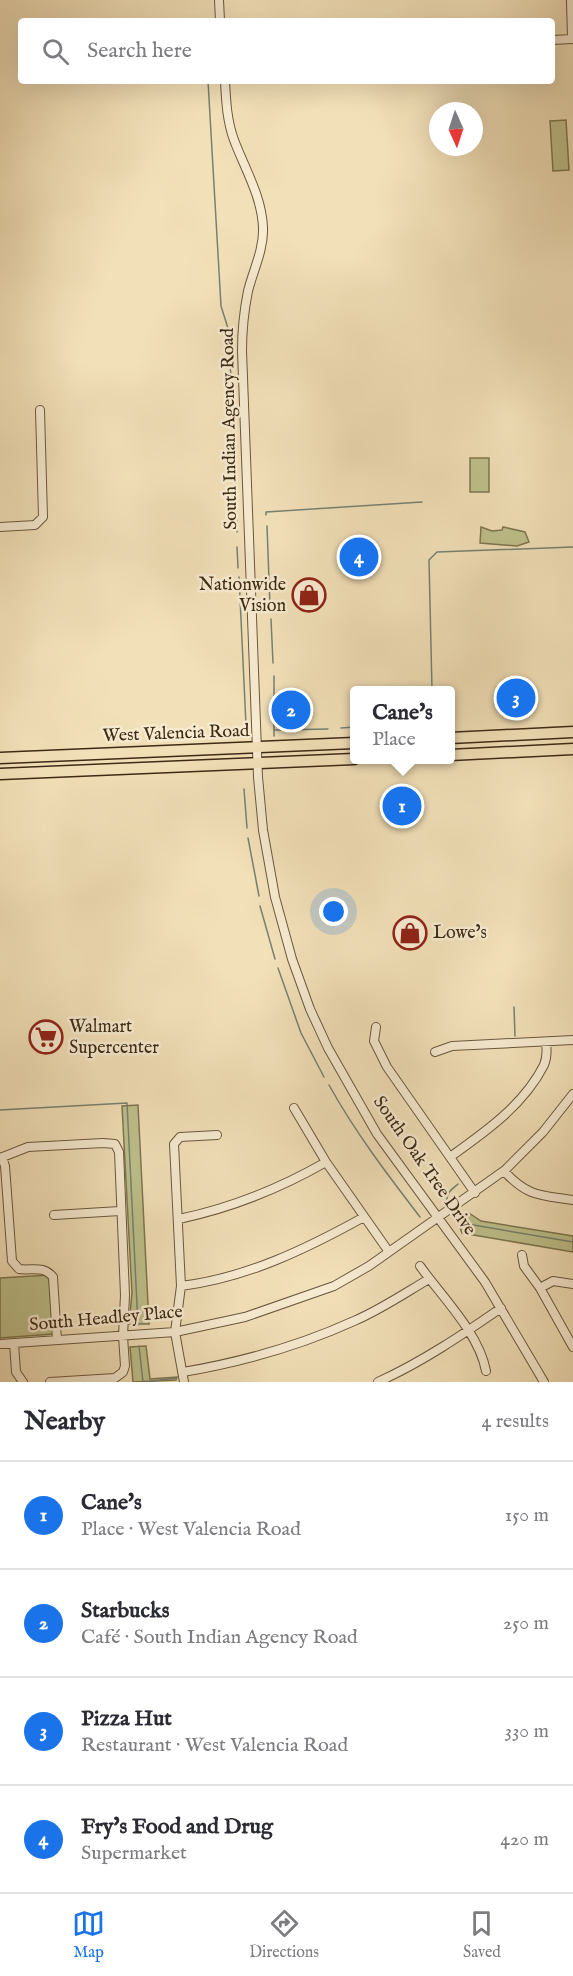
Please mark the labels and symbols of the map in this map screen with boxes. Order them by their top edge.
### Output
north arrow [429,102,483,156]
street label: South Indian Agency Road [217,327,243,530]
pin: 4 [340,534,378,580]
place label: Nationwide Vision [199,574,286,618]
shop icon: Nationwide Vision [291,577,327,613]
pin: 3 [496,676,536,720]
pin: 2 [272,688,310,732]
street label: West Valencia Road [102,720,250,748]
pin: 1 [382,784,422,828]
your location [319,897,348,926]
shop icon: Lowe’s [392,915,428,951]
place label: Lowe’s [433,922,487,945]
place label: Walmart Supercenter [69,1016,159,1060]
supermarket icon: Walmart Supercenter [28,1019,64,1055]
street label: South Oak Tree Drive [367,1092,481,1240]
street label: South Headley Place [28,1301,184,1337]

